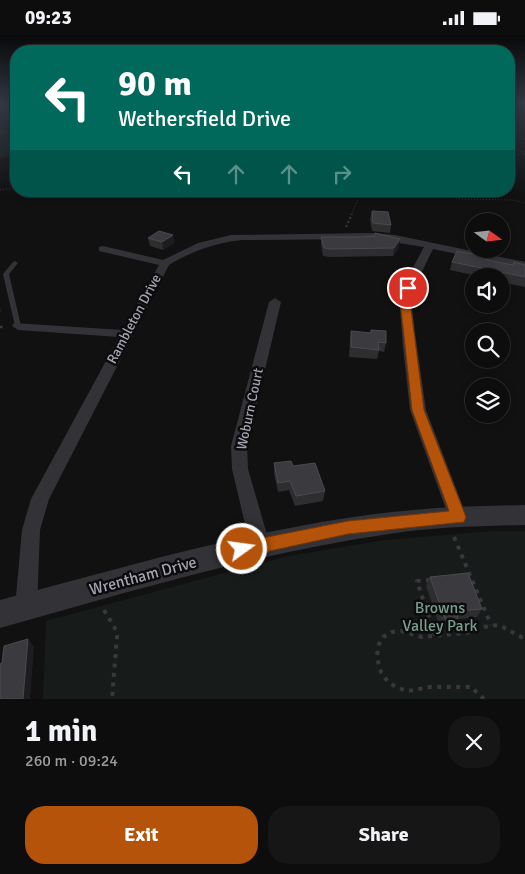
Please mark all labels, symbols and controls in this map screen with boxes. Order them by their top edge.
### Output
text: 09:23 [25,6,72,30]
text: 90 m [118,62,192,105]
icon: left [35,65,100,130]
text: Wethersfield Drive [118,105,291,132]
icon: left [169,160,197,188]
icon: ahead [222,160,250,188]
icon: ahead [275,160,303,188]
icon: right [328,160,356,188]
north arrow [465,213,510,257]
map controls [465,213,510,423]
pin [387,267,429,309]
button: sound [465,268,510,313]
street label: Rambleton Drive [103,271,165,367]
icon: arrive [394,274,422,302]
button: search [465,323,510,368]
street label: Woburn Court [233,366,267,451]
button: layers [465,378,510,423]
position arrow [215,522,267,574]
street label: Wrentham Drive [87,552,199,600]
park label: Browns Valley Park [402,598,478,636]
text: 1 min [25,713,97,750]
button: close [448,716,500,768]
text: 260 m · 09:24 [25,751,118,771]
button: Exit [25,806,258,864]
button: Share [268,806,500,864]

